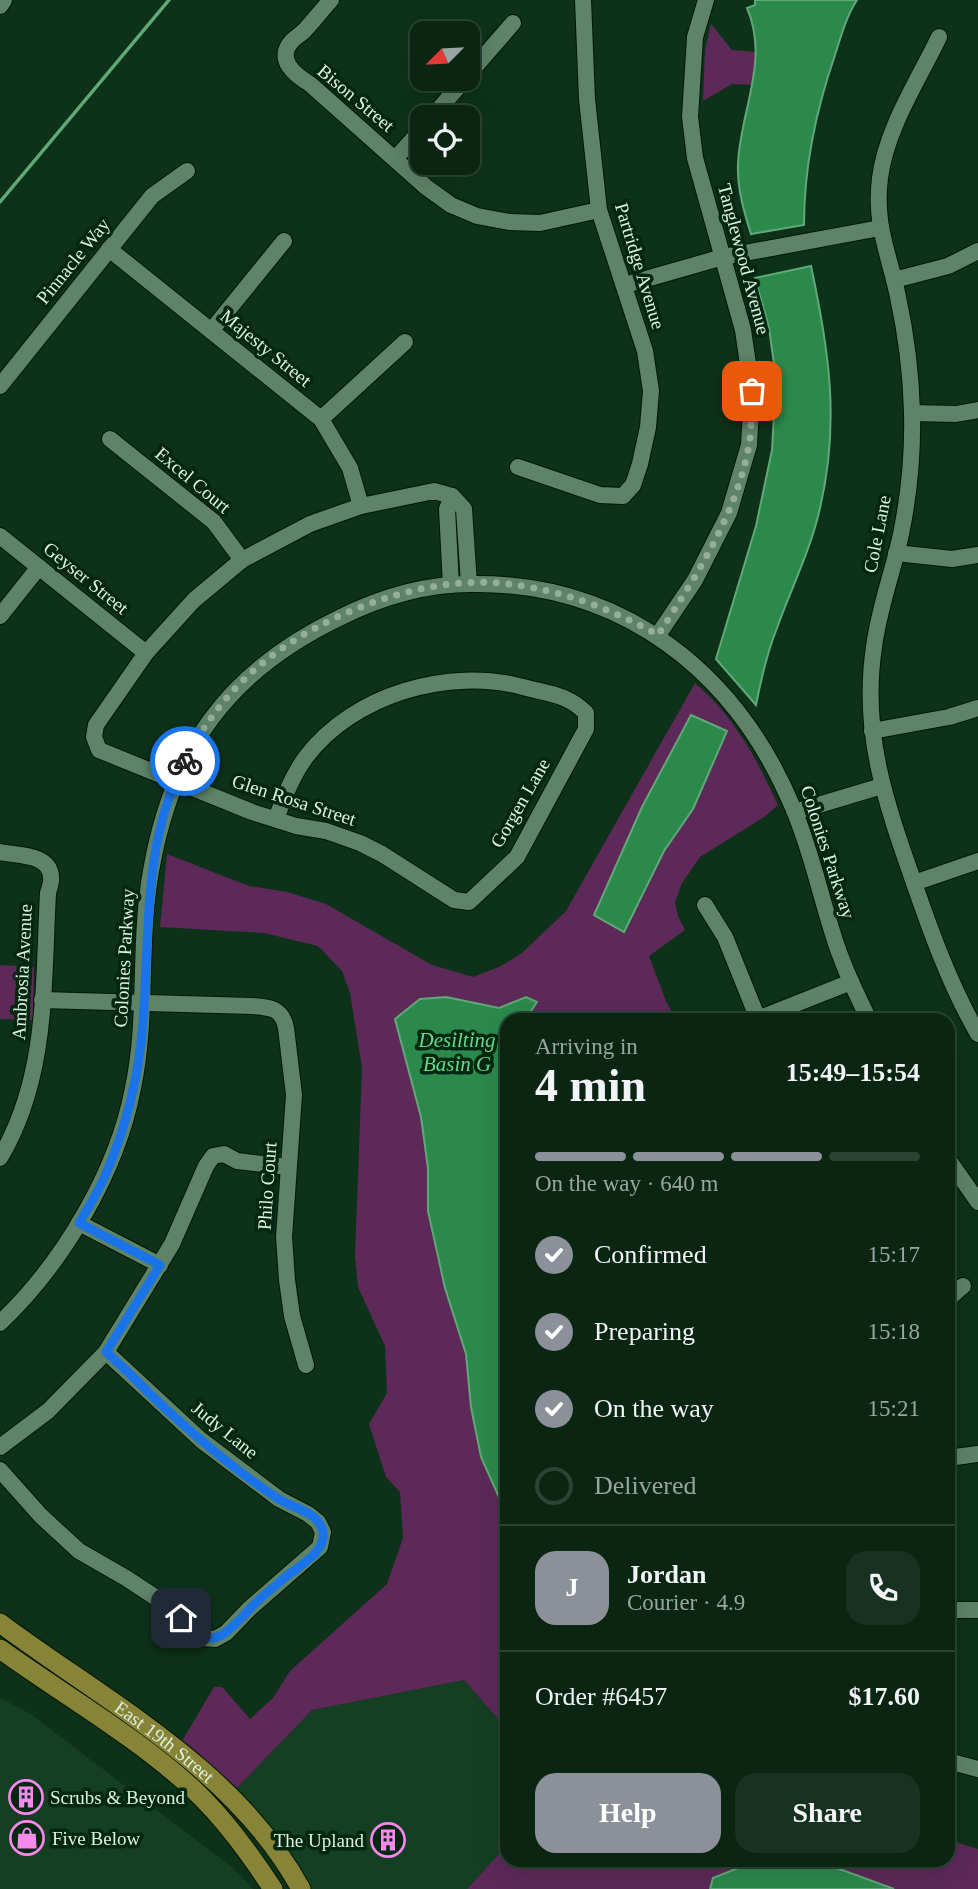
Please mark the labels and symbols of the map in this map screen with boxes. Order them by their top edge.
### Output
north arrow [410,21,480,91]
street label: Bison Street [313,60,399,137]
street label: Tanglewood Avenue [714,181,774,337]
street label: Partridge Avenue [611,200,669,332]
street label: Pinnacle Way [32,214,114,308]
street label: Majesty Street [217,305,316,391]
pin [722,361,782,421]
street label: Excel Court [151,443,235,518]
street label: Cole Lane [859,493,895,575]
street label: Geyser Street [39,537,133,619]
courier [150,726,220,796]
street label: Gorgen Lane [486,755,554,851]
street label: Glen Rosa Street [230,770,359,830]
street label: Colonies Parkway [797,783,860,922]
street label: Colonies Parkway [110,888,138,1028]
street label: Ambrosia Avenue [8,903,36,1041]
water label: Desilting Basin G [418,1028,496,1076]
street label: Philo Court [253,1141,281,1231]
street label: Judy Lane [188,1397,262,1463]
pin [151,1588,211,1648]
street label: East 19th Street [111,1696,219,1787]
building icon: Scrubs & Beyond [7,1778,45,1816]
place label: Scrubs & Beyond [50,1787,186,1808]
shop icon: Five Below [8,1819,46,1857]
building icon: The Upland [369,1821,407,1859]
place label: Five Below [52,1828,140,1849]
place label: The Upland [274,1830,364,1851]

